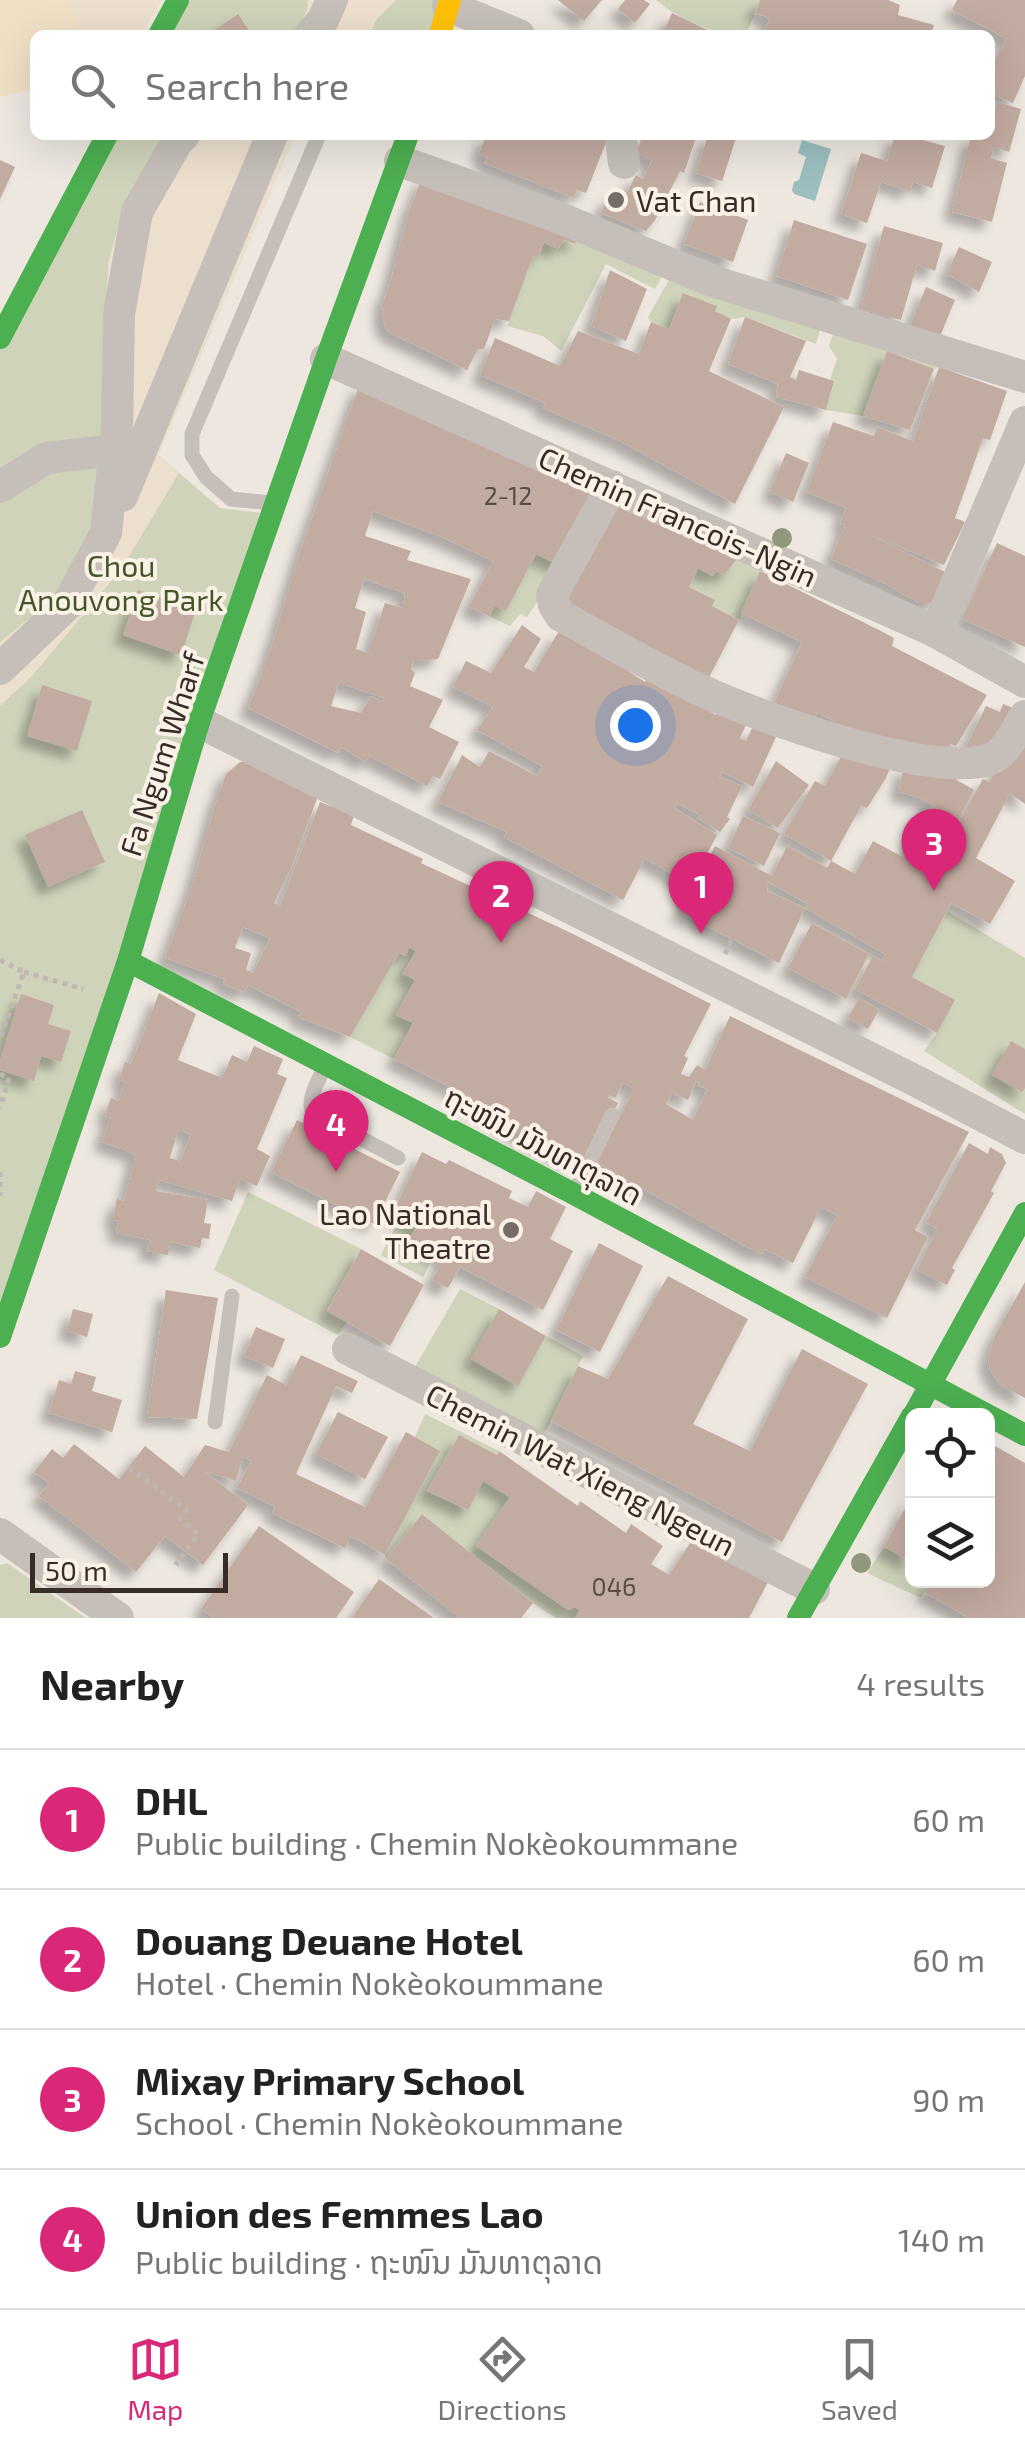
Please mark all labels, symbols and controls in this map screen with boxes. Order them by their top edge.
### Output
search box [30,30,995,140]
icon: search [65,58,120,113]
text: Search here [145,62,349,108]
place label: Vat Chan [636,182,756,218]
marker: Vat Chan [605,189,627,211]
street label: Chemin Francois-Ngin [533,438,823,594]
house number: 2-12 [484,480,532,510]
park label: Chou Anouvong Park [18,547,224,617]
street label: Fa Ngum Wharf [111,647,211,860]
your location [610,700,661,751]
pin: 3 [902,808,966,891]
pin: 1 [668,852,734,934]
pin: 2 [468,860,534,943]
street label: ຖະໜົນ ມັນທາຕຸລາດ [438,1078,649,1214]
pin: 4 [304,1090,368,1172]
place label: Lao National Theatre [319,1195,491,1265]
marker: Lao National Theatre [500,1219,522,1241]
street label: Chemin Wat Xieng Ngeun [421,1375,741,1563]
map controls [905,1408,995,1588]
button: locate [905,1408,995,1498]
button: layers [905,1498,995,1588]
scale bar [30,1548,228,1592]
text: 50 m [45,1553,108,1587]
house number: 046 [592,1571,636,1601]
text: Nearby [40,1658,184,1708]
text: 4 results [856,1664,985,1702]
text: DHL [135,1777,208,1823]
text: 1 [66,1800,79,1838]
text: 60 m [912,1800,985,1838]
text: Public building · Chemin Nokèokoummane [135,1823,738,1861]
text: Douang Deuane Hotel [135,1917,523,1963]
text: 2 [63,1940,82,1978]
text: 60 m [912,1940,985,1978]
text: Hotel · Chemin Nokèokoummane [135,1963,604,2001]
text: Mixay Primary School [135,2057,524,2103]
text: 3 [63,2080,82,2118]
text: 90 m [912,2080,985,2118]
text: School · Chemin Nokèokoummane [135,2103,623,2141]
text: Union des Femmes Lao [135,2190,544,2236]
text: 4 [62,2220,83,2258]
text: 140 m [898,2220,985,2258]
text: Public building · ຖະໜົນ ມັນທາຕຸລາດ [135,2242,603,2280]
tab: Map [127,2332,183,2426]
tab: Directions [438,2332,567,2426]
tab: Saved [821,2332,898,2426]

